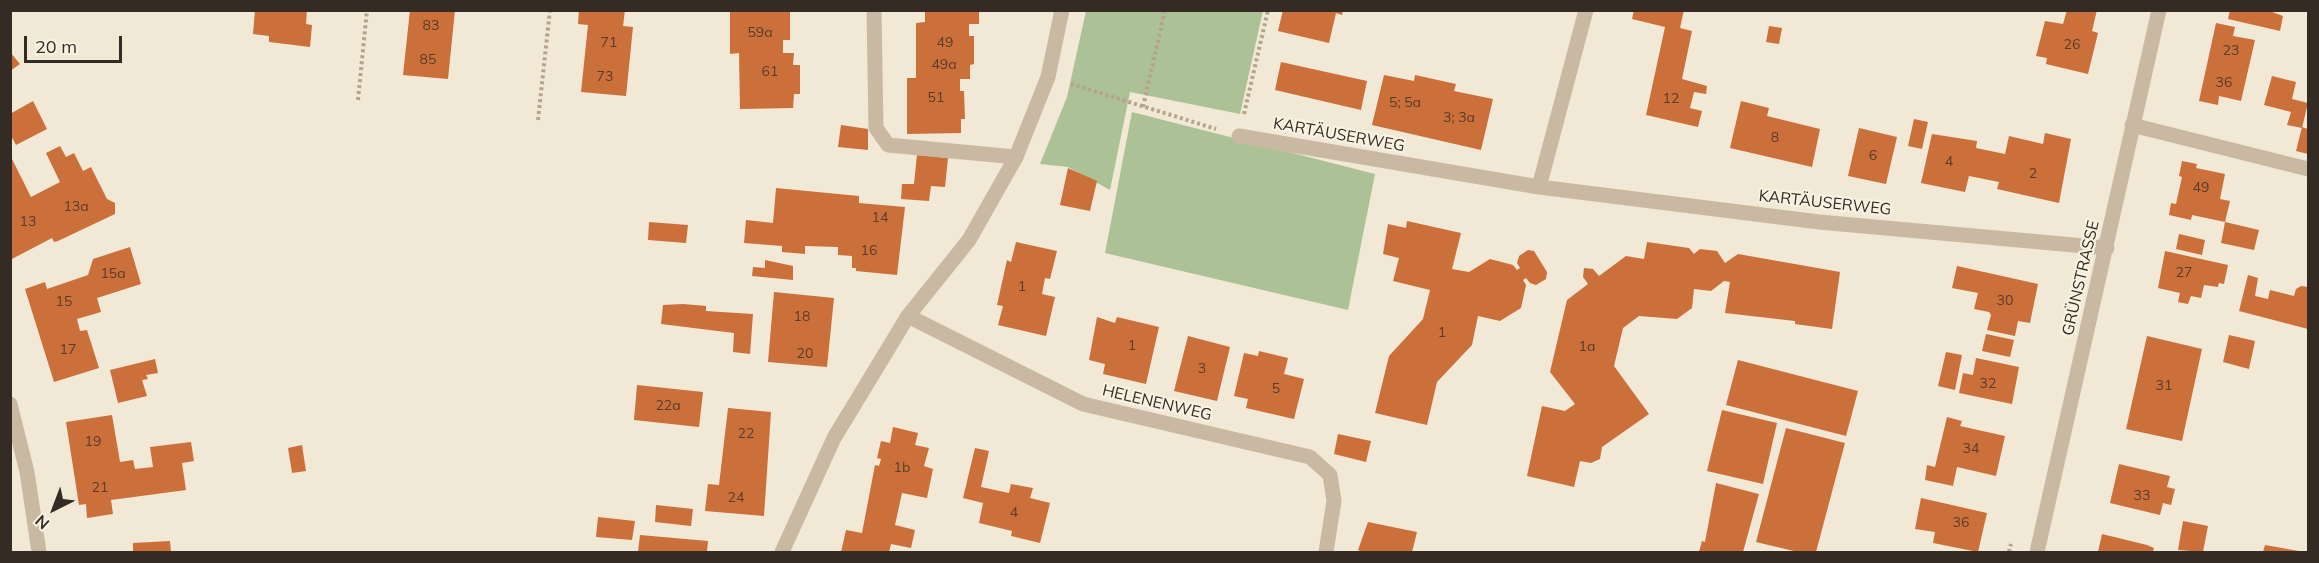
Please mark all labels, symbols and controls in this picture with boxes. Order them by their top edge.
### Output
house number: 83 [423,18,439,34]
scale bar [27,24,124,62]
house number: 59a [747,25,773,41]
text: 20 m [35,35,77,58]
house number: 71 [601,35,617,51]
house number: 49 [937,35,953,51]
house number: 26 [2064,37,2080,53]
house number: 23 [2223,43,2239,59]
house number: 85 [420,52,436,68]
house number: 49a [931,57,957,73]
house number: 61 [762,64,778,80]
house number: 73 [597,69,613,85]
house number: 36 [2216,75,2232,91]
house number: 51 [928,90,944,106]
house number: 12 [1663,91,1679,107]
house number: 5; 5a [1389,95,1421,111]
house number: 3; 3a [1443,110,1475,126]
street label: KARTÄUSERWEG [1272,114,1406,156]
house number: 8 [1771,130,1779,146]
house number: 6 [1869,148,1877,164]
house number: 4 [1945,154,1953,170]
house number: 2 [2029,166,2037,182]
house number: 49 [2193,180,2209,196]
street label: KARTÄUSERWEG [1758,186,1892,220]
house number: 13a [63,199,89,215]
house number: 14 [872,210,888,226]
house number: 13 [20,214,36,230]
street label: GRÜNSTRASSE [2058,219,2104,337]
house number: 16 [861,243,877,259]
house number: 27 [2176,265,2192,281]
house number: 15a [100,266,126,282]
house number: 1 [1018,279,1026,295]
house number: 30 [1997,293,2013,309]
house number: 15 [56,294,72,310]
house number: 18 [794,309,810,325]
house number: 1 [1438,325,1446,341]
house number: 1 [1128,338,1136,354]
house number: 1a [1579,339,1595,355]
house number: 17 [60,342,76,358]
house number: 20 [797,346,813,362]
house number: 3 [1198,361,1206,377]
house number: 32 [1980,376,1996,392]
house number: 31 [2156,378,2172,394]
street label: HELENENWEG [1100,381,1214,425]
house number: 5 [1272,381,1280,397]
house number: 22a [655,398,681,414]
house number: 22 [738,426,754,442]
house number: 19 [85,434,101,450]
house number: 34 [1963,441,1979,457]
house number: 1b [894,460,910,476]
north arrow [24,479,84,539]
house number: 21 [92,480,108,496]
house number: 33 [2134,488,2150,504]
house number: 24 [728,490,744,506]
house number: 4 [1010,505,1018,521]
text: N [31,511,53,534]
house number: 36 [1953,515,1969,531]

